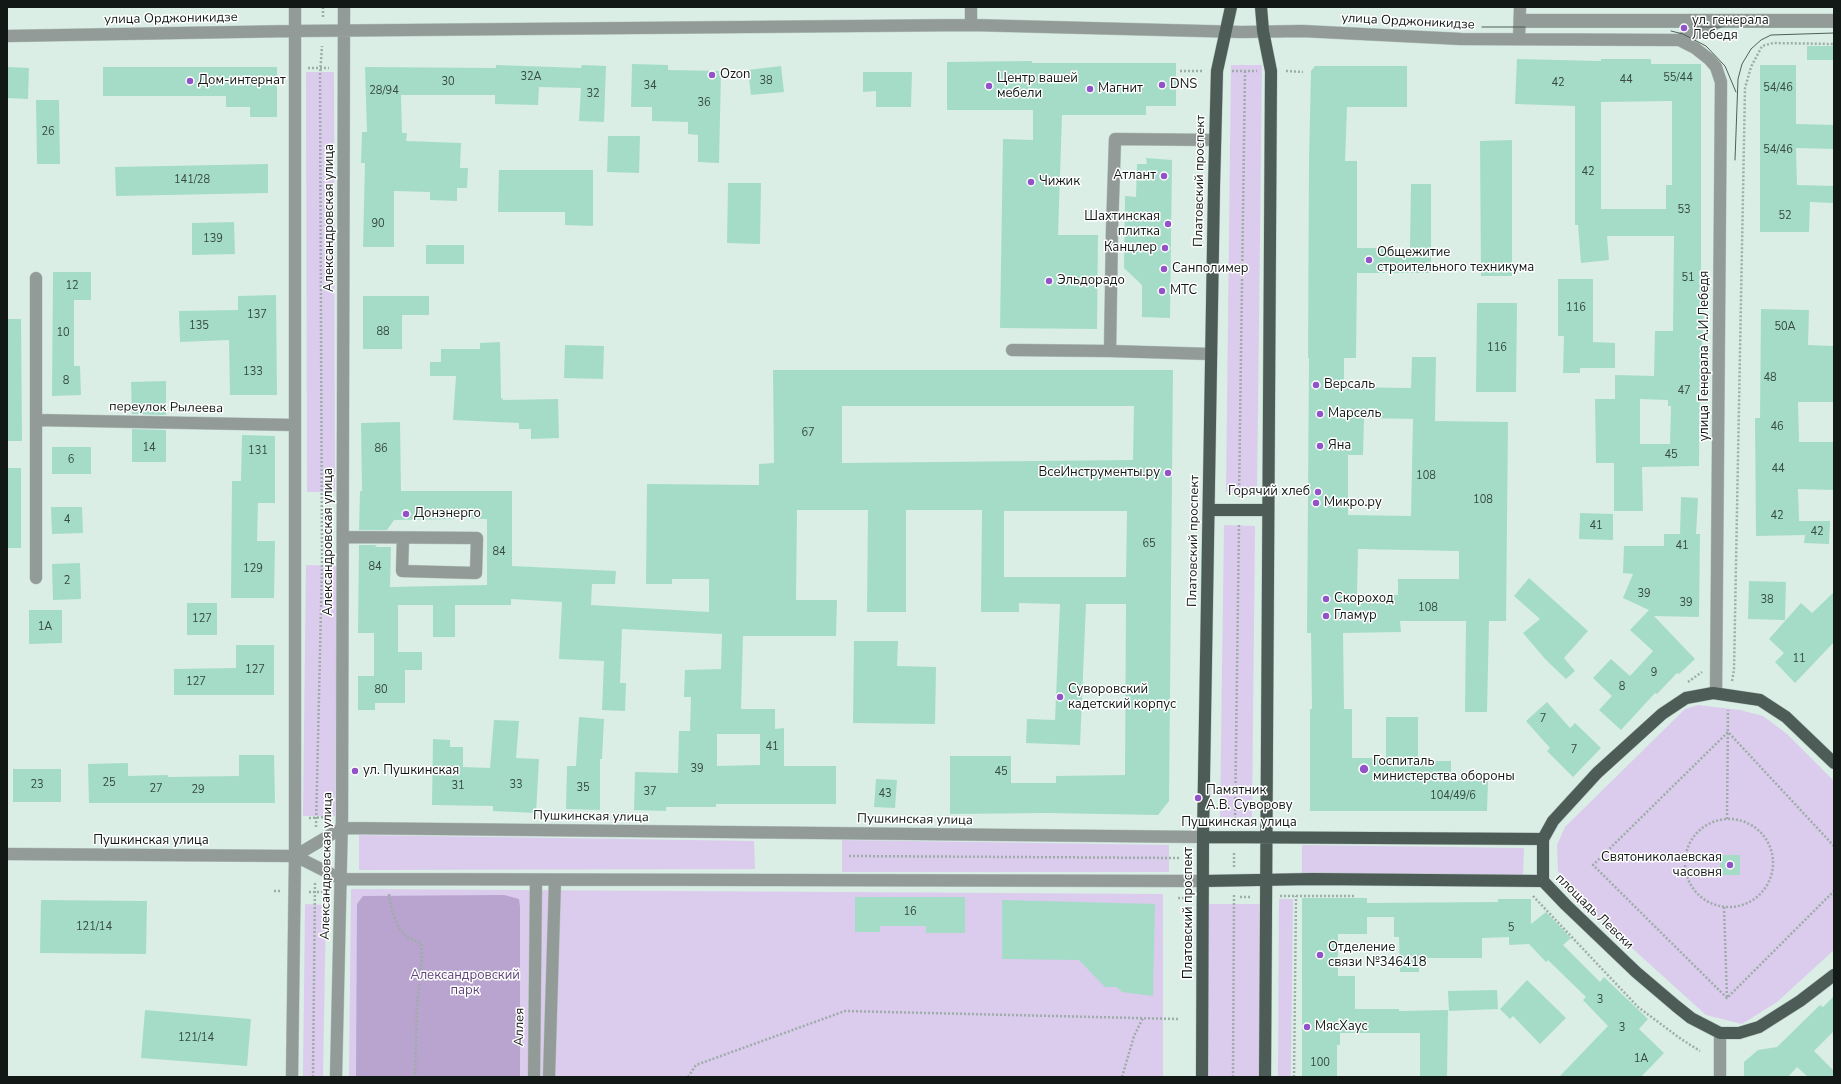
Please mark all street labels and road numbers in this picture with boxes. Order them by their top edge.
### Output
street label: улица Орджоникидзе [104,10,238,28]
street label: улица Орджоникидзе [1341,11,1475,33]
street label: Платовский проспект [1191,115,1209,247]
street label: Александровская улица [322,144,338,292]
street label: улица Генерала А.И.Лебедя [1697,271,1713,441]
street label: переулок Рылеева [109,399,223,417]
street label: Александровская улица [321,468,337,616]
street label: Платовский проспект [1185,475,1203,607]
street label: Александровская улица [318,792,336,940]
street label: Пушкинская улица [533,808,649,826]
street label: Пушкинская улица [857,811,973,829]
street label: Пушкинская улица [1181,815,1297,831]
street label: Пушкинская улица [93,833,209,849]
street label: Платовский проспект [1181,847,1197,979]
street label: площадь Левски [1552,871,1636,953]
street label: Аллея [512,1008,528,1046]

